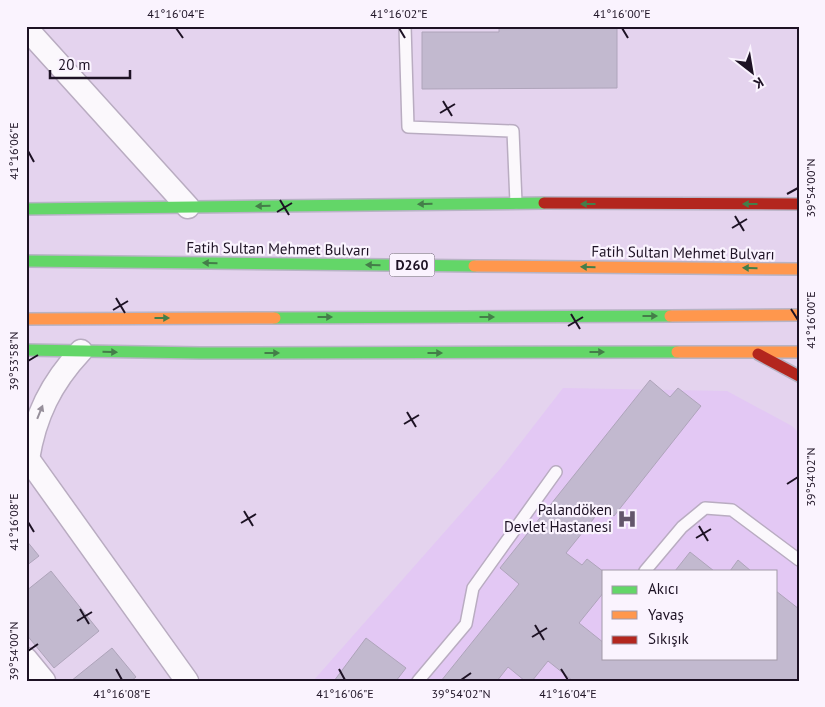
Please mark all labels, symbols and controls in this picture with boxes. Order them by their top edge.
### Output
text: 41°16'04"E [147,6,205,21]
text: 41°16'02"E [370,6,428,21]
text: 41°16'00"E [593,6,651,21]
scale bar [50,48,130,80]
north arrow [728,48,778,98]
text: 20 m [58,55,91,74]
text: K [750,73,767,93]
text: 41°16'06"E [6,122,21,180]
text: 39°54'00"N [803,158,818,218]
one-way arrow [579,199,595,207]
one-way arrow [417,200,433,208]
one-way arrow [742,200,758,208]
one-way arrow [254,202,270,210]
street label: Fatih Sultan Mehmet Bulvarı [186,237,370,260]
street label: Fatih Sultan Mehmet Bulvarı [591,241,775,264]
road number: D260 [390,254,434,276]
one-way arrow [202,259,218,267]
one-way arrow [364,261,380,269]
one-way arrow [579,263,595,271]
one-way arrow [742,264,758,272]
text: 41°16'00"E [803,291,818,349]
one-way arrow [642,312,658,320]
one-way arrow [317,313,333,321]
one-way arrow [480,313,496,321]
one-way arrow [155,314,171,322]
text: 39°53'58"N [6,331,21,391]
one-way arrow [102,348,118,356]
one-way arrow [590,348,606,356]
one-way arrow [265,349,281,357]
one-way arrow [427,349,443,357]
one-way arrow [37,404,44,419]
text: 39°54'02"N [803,447,818,507]
text: 41°16'08"E [6,493,21,551]
place label: Palandöken Devlet Hastanesi [504,500,612,536]
hospital icon: Palandöken Devlet Hastanesi [616,508,638,530]
legend [602,570,778,660]
text: Akıcı [648,579,679,598]
text: Yavaş [648,605,684,624]
text: 39°54'00"N [6,621,21,681]
text: Sıkışık [648,629,690,648]
text: 41°16'08"E [93,686,151,701]
text: 41°16'06"E [316,686,374,701]
text: 39°54'02"N [431,686,491,701]
text: 41°16'04"E [539,686,597,701]

